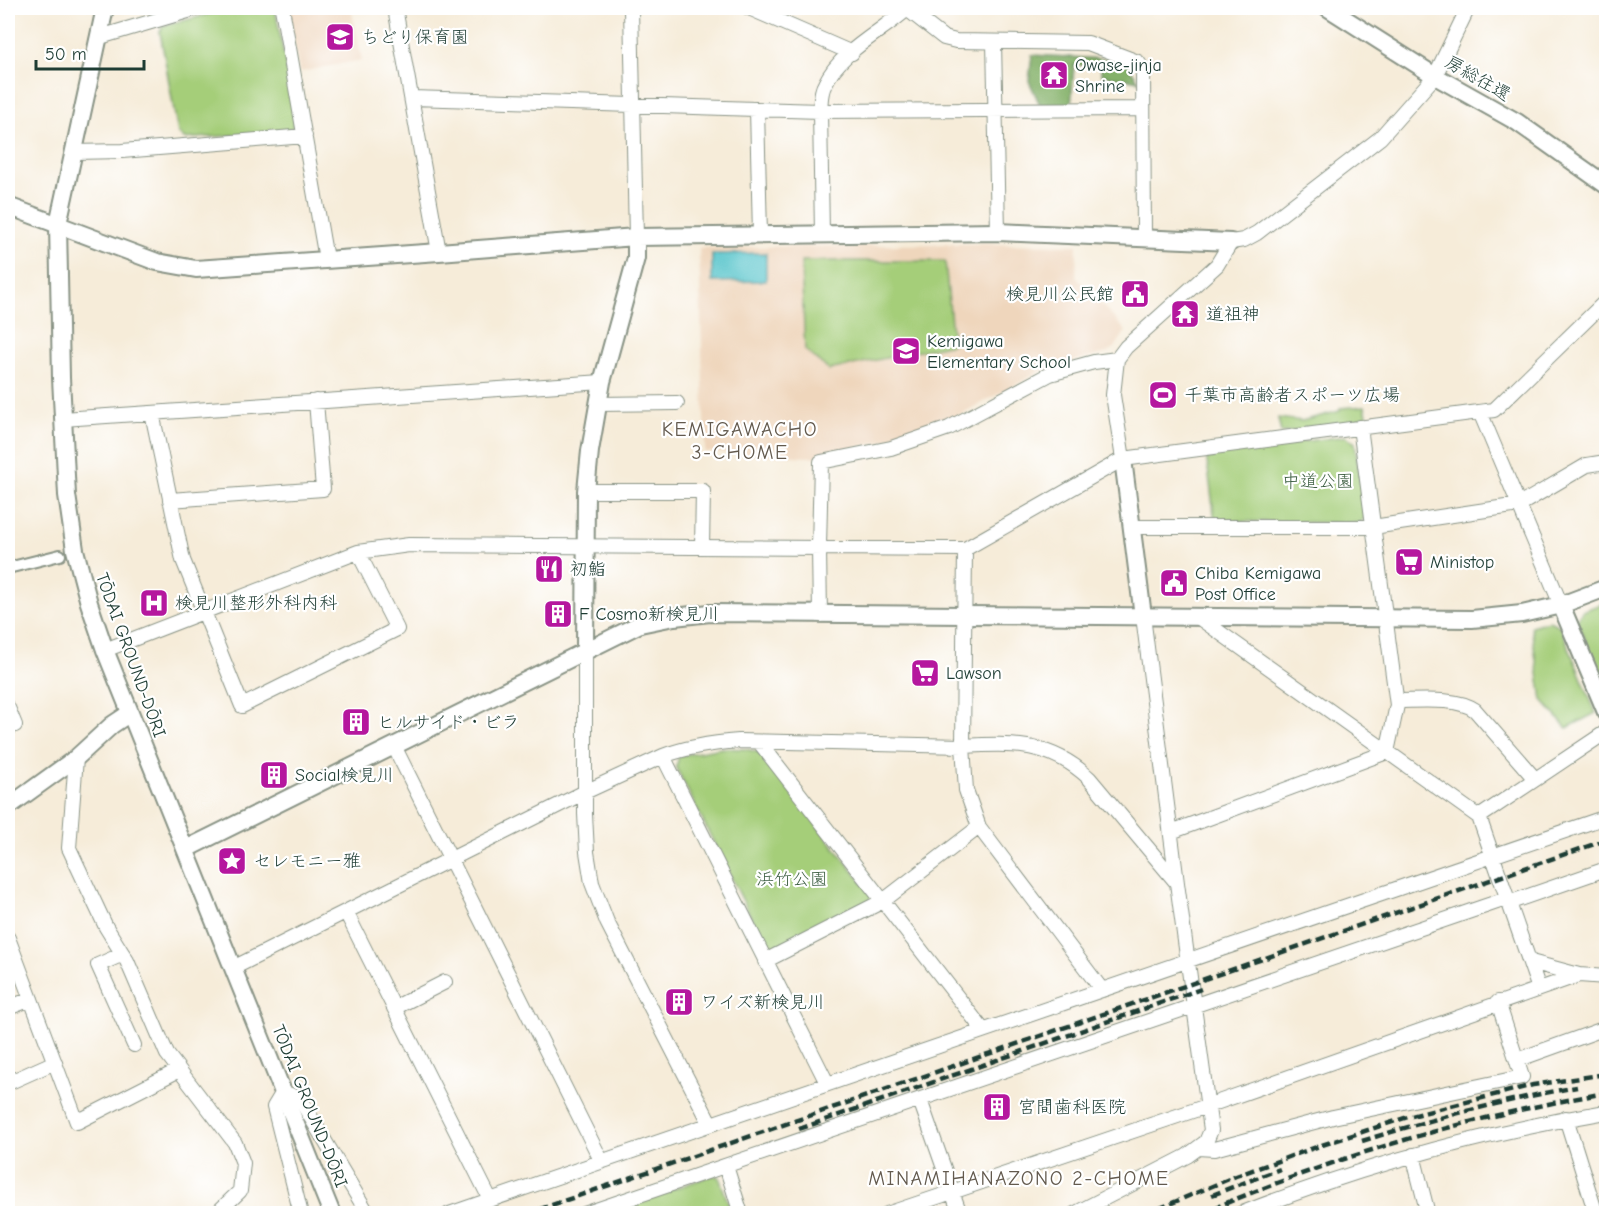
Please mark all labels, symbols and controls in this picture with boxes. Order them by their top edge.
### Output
school or university icon: ちどり保育園 [324,21,356,53]
place label: ちどり保育園 [361,27,469,48]
scale bar [36,33,144,71]
text: 50 m [45,44,87,65]
street label: 房総往還 [1441,51,1514,106]
place label: Owase-jinja Shrine [1075,55,1162,97]
temple icon: Owase-jinja Shrine [1038,59,1070,91]
public building icon: 検見川公民館 [1119,278,1151,310]
place label: 検見川公民館 [1006,284,1114,305]
temple icon: 道祖神 [1169,298,1201,330]
place label: 道祖神 [1206,304,1260,325]
place label: Kemigawa Elementary School [927,331,1071,373]
school or university icon: Kemigawa Elementary School [890,335,922,367]
sports icon: 千葉市高齢者スポーツ広場 [1147,379,1179,411]
place label: 千葉市高齢者スポーツ広場 [1184,385,1400,406]
district label: KEMIGAWACHO 3-CHOME [662,418,818,464]
park label: 中道公園 [1282,471,1354,492]
supermarket icon: Ministop [1393,546,1425,578]
place label: Ministop [1430,552,1494,573]
restaurant icon: 初鮨 [533,553,565,585]
place label: 初鮨 [570,559,606,580]
place label: Chiba Kemigawa Post Office [1195,563,1321,605]
public building icon: Chiba Kemigawa Post Office [1158,567,1190,599]
street label: TŌDAI GROUND-DŌRI [91,570,170,740]
hospital icon: 検見川整形外科内科 [138,587,170,619]
place label: 検見川整形外科内科 [175,593,337,614]
building icon: F Cosmo新検見川 [542,598,574,630]
place label: F Cosmo新検見川 [579,604,720,625]
supermarket icon: Lawson [909,657,941,689]
place label: Lawson [946,663,1002,684]
building icon: ヒルサイド・ビラ [340,706,372,738]
place label: ヒルサイド・ビラ [377,712,520,733]
building icon: Social検見川 [258,759,290,791]
place label: Social検見川 [295,765,394,786]
place icon: セレモニー雅 [216,845,248,877]
place label: セレモニー雅 [253,851,361,872]
park label: 浜竹公園 [756,869,828,890]
building icon: ワイズ新検見川 [663,986,695,1018]
place label: ワイズ新検見川 [700,992,825,1013]
street label: TŌDAI GROUND-DŌRI [267,1022,352,1191]
building icon: 宮間歯科医院 [981,1091,1013,1123]
place label: 宮間歯科医院 [1018,1097,1126,1118]
district label: MINAMIHANAZONO 2-CHOME [868,1167,1170,1190]

